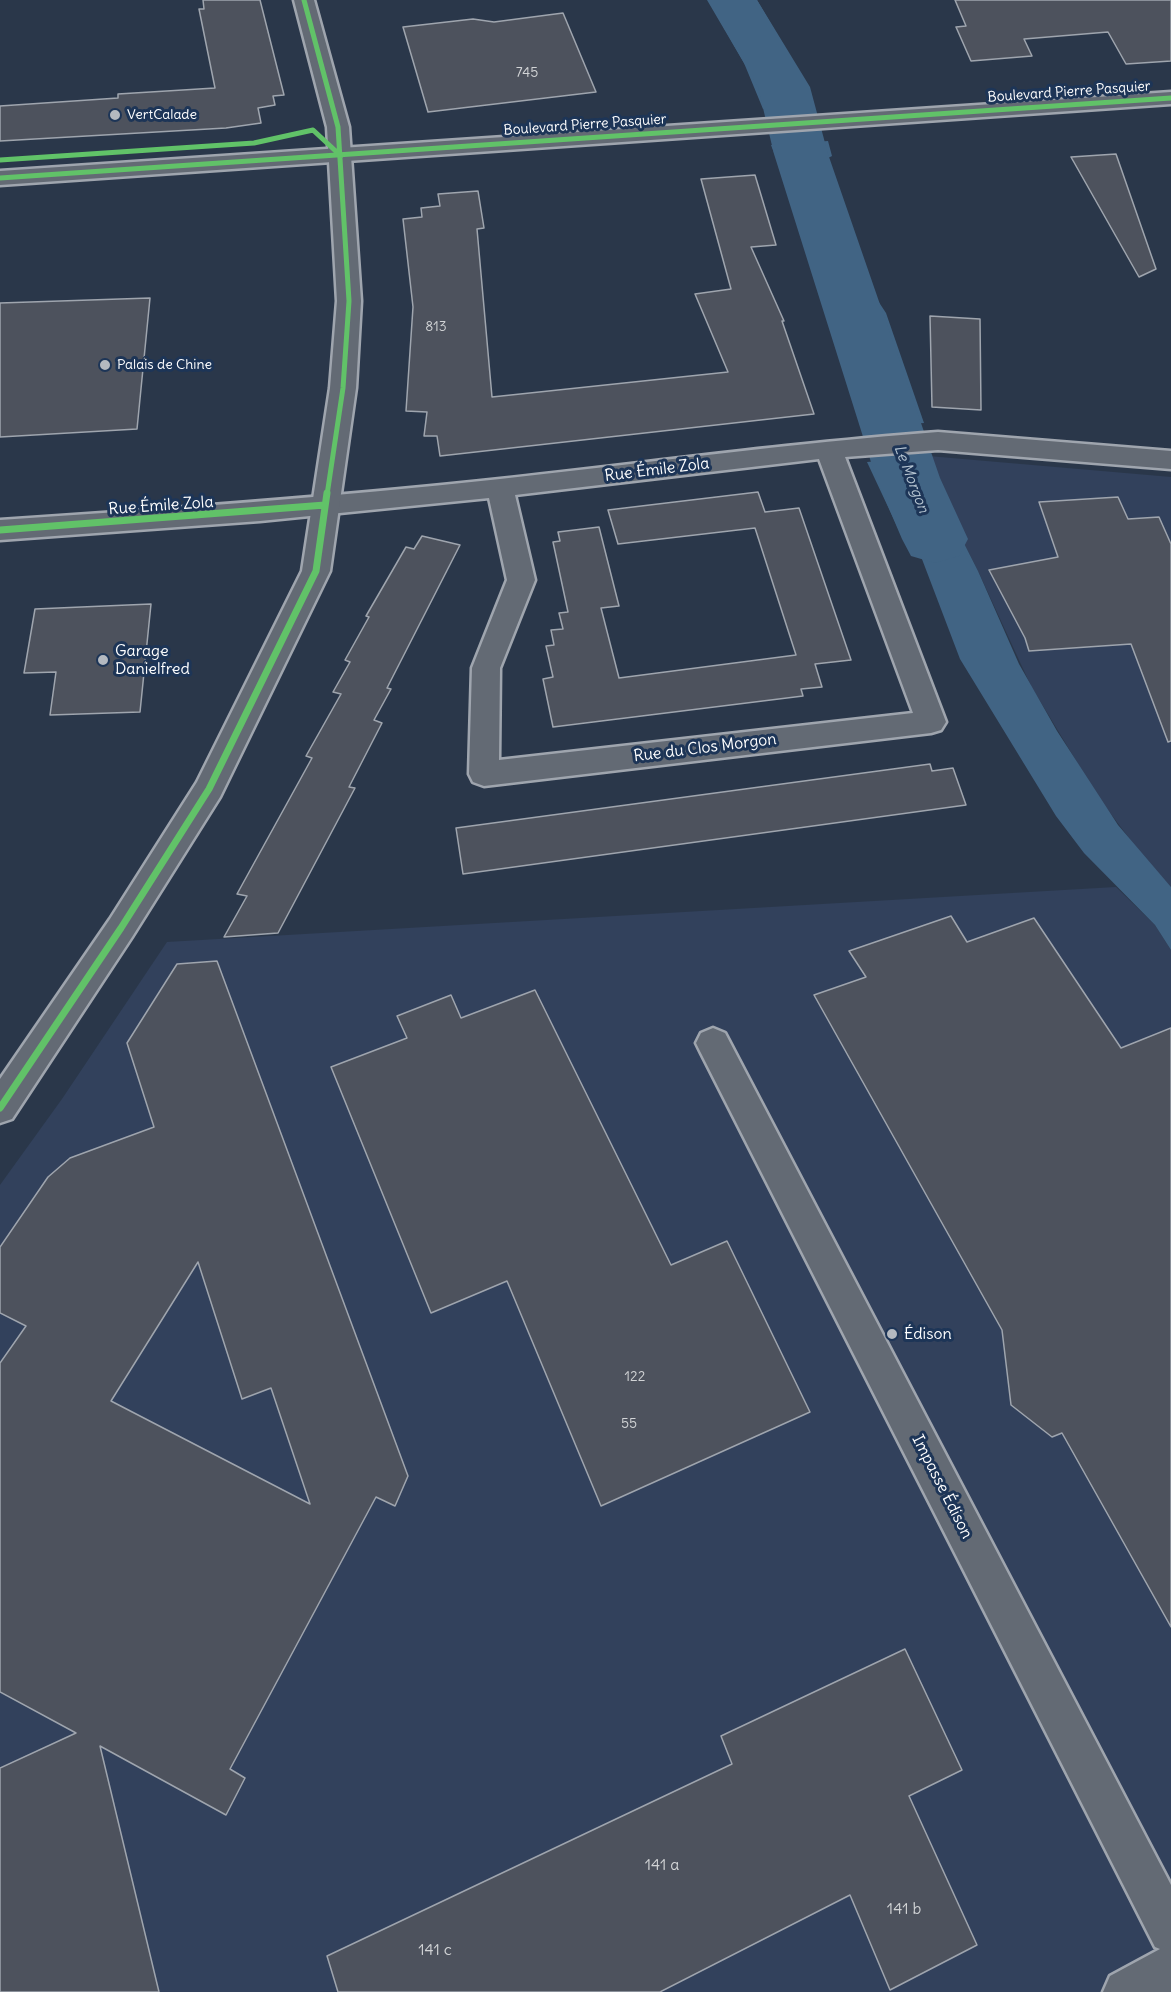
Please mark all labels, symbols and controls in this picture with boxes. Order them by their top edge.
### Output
house number: 745 [516,65,538,81]
street label: Boulevard Pierre Pasquier [987,78,1151,106]
place label: VertCalade [127,107,197,123]
marker: VertCalade [108,108,122,122]
street label: Boulevard Pierre Pasquier [503,111,667,139]
house number: 813 [425,319,447,335]
place label: Palais de Chine [117,357,212,373]
marker: Palais de Chine [98,358,112,372]
water label: Le Morgon [890,443,932,515]
street label: Rue Émile Zola [604,454,710,486]
street label: Rue Émile Zola [108,493,214,519]
place label: Garage Danielfred [115,641,190,679]
marker: Garage Danielfred [96,653,110,667]
street label: Rue du Clos Morgon [632,730,778,766]
place label: Édison [904,1324,952,1344]
marker: Édison [885,1327,899,1341]
house number: 122 [625,1369,645,1385]
house number: 55 [621,1416,637,1432]
street label: Impasse Édison [908,1432,976,1542]
house number: 141 a [645,1855,679,1875]
house number: 141 b [887,1899,921,1919]
house number: 141 c [418,1940,452,1960]

